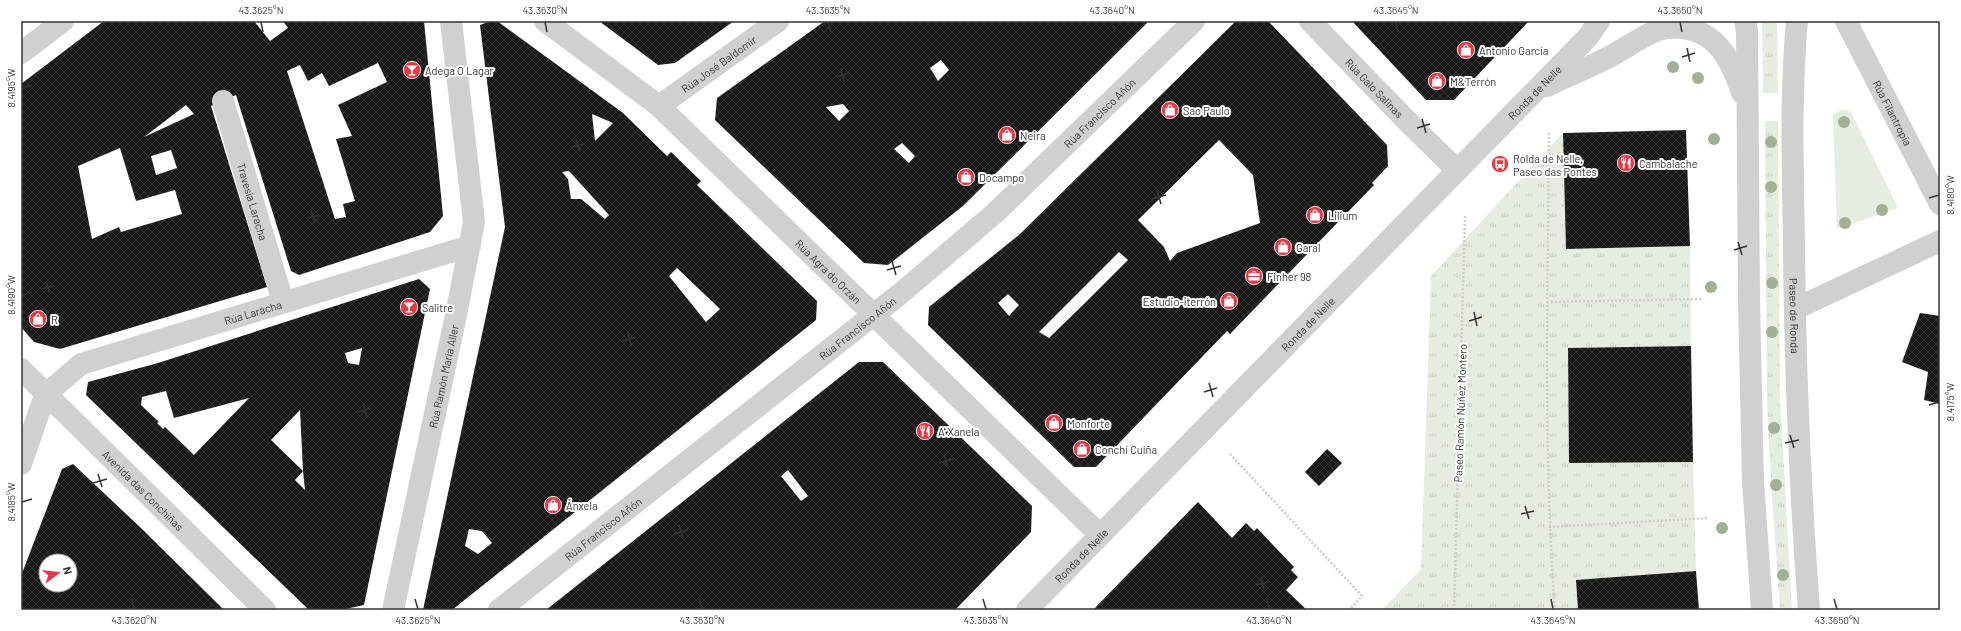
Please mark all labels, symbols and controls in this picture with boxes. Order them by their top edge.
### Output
text: 43.3625°N [239,4,283,16]
text: 43.3630°N [522,4,568,16]
text: 43.3635°N [806,4,850,16]
text: 43.3640°N [1089,4,1135,16]
text: 43.3645°N [1374,4,1418,16]
text: 43.3650°N [1657,4,1703,16]
street label: Rúa José Baldomir [678,32,758,95]
shop icon: Antonio García [1456,40,1476,60]
place label: Antonio García [1479,44,1548,57]
street label: Rúa Galo Salinas [1343,55,1407,120]
bar icon: Adega O Lagar [402,60,422,80]
street label: Ronda de Nelle [1505,62,1564,122]
place label: Adega O Lagar [425,64,494,77]
text: 8.4195°W [5,68,17,108]
shop icon: M&Terrón [1427,71,1447,91]
street label: Rúa Francisco Añón [1061,75,1138,150]
place label: M&Terrón [1450,75,1496,88]
street label: Rúa Filantropía [1871,78,1915,147]
shop icon: Sao Paulo [1160,100,1180,120]
place label: Sao Paulo [1183,104,1230,117]
shop icon: Neira [997,125,1017,145]
place label: Neira [1020,129,1046,142]
place label: Rolda de Nelle, Paseo das Pontes [1513,152,1597,178]
restaurant icon: Cambalache [1616,153,1636,173]
bus stop icon: Rolda de Nelle, Paseo das Pontes [1490,154,1510,174]
place label: Cambalache [1639,157,1698,170]
street label: Travesía Laracha [235,161,271,242]
shop icon: Docampo [956,167,976,187]
place label: Docampo [979,171,1024,184]
text: 8.4180°W [1944,175,1956,215]
shop icon: Lilium [1305,205,1325,225]
place label: Lilium [1328,209,1357,222]
street label: Rúa Agra do Orzán [793,236,864,306]
shop icon: Garal [1273,237,1293,257]
place label: Garal [1296,241,1320,254]
office icon: Finher 98 [1244,266,1264,286]
place label: Finher 98 [1267,270,1312,283]
text: 8.4190°W [5,275,17,315]
street label: Paseo de Ronda [1788,278,1802,354]
shop icon: Estudio-iterrón [1219,291,1239,311]
street label: Rúa Francisco Añón [816,293,898,362]
street label: Ronda de Nelle [1278,294,1337,353]
place label: Estudio-iterrón [1143,295,1216,308]
street label: Rúa Laracha [222,297,283,327]
bar icon: Salitre [399,297,419,317]
place label: Salitre [422,301,453,314]
shop icon: R [28,309,48,329]
place label: R [51,313,58,326]
street label: Rúa Ramón María Aller [426,323,460,429]
street label: Paseo Ramón Núñez Montero [1451,344,1469,482]
text: 8.4175°W [1944,383,1956,421]
shop icon: Monforte [1044,413,1064,433]
place label: Monforte [1067,417,1110,430]
restaurant icon: A' Xanela [915,421,935,441]
place label: A' Xanela [938,425,979,438]
shop icon: Conchi Cuiña [1072,439,1092,459]
place label: Conchi Cuiña [1095,443,1157,456]
street label: Avenida das Conchiñas [100,447,187,533]
text: 8.4185°W [5,482,17,522]
street label: Rúa Francisco Añón [562,494,644,563]
shop icon: Ánxela [543,495,563,515]
place label: Ánxela [566,499,598,512]
street label: Ronda de Nelle [1051,525,1110,585]
north arrow [38,553,78,593]
text: N [61,565,75,576]
text: 43.3620°N [111,614,157,626]
text: 43.3625°N [396,614,440,626]
text: 43.3630°N [679,614,725,626]
text: 43.3635°N [964,614,1008,626]
text: 43.3640°N [1246,614,1292,626]
text: 43.3645°N [1531,614,1575,626]
text: 43.3650°N [1814,614,1860,626]

